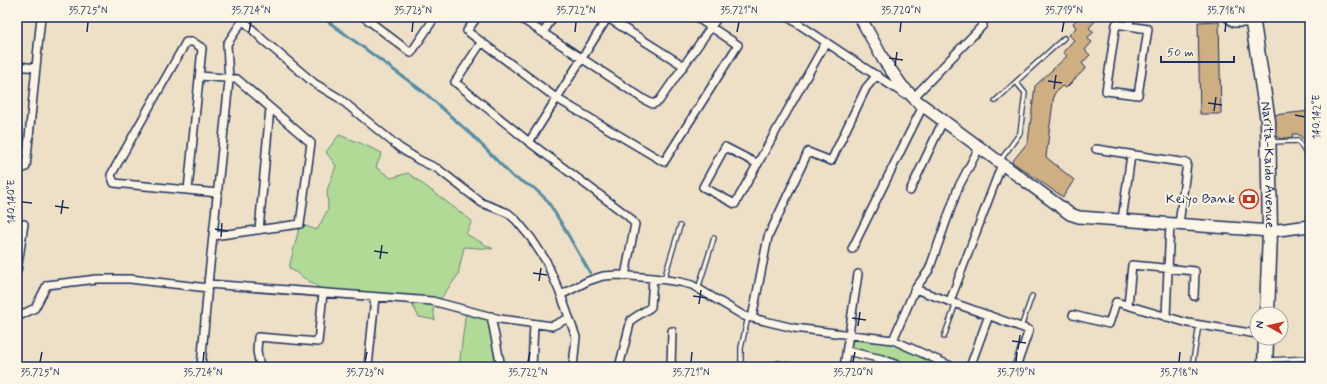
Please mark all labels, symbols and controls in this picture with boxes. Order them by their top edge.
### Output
text: 35.725°N [68,4,108,18]
text: 35.724°N [231,4,271,18]
text: 35.723°N [394,4,432,18]
text: 35.722°N [556,4,596,18]
text: 35.721°N [720,4,758,18]
text: 35.720°N [881,4,921,18]
text: 35.719°N [1045,4,1083,18]
text: 35.718°N [1207,4,1245,18]
scale bar [1161,38,1234,64]
text: 50 m [1167,45,1194,61]
text: 140.142°E [1310,95,1324,139]
street label: Narita-Kaido Avenue [1256,100,1279,229]
text: 140.140°E [5,180,19,224]
bank icon: Keiyo Bank [1238,188,1260,210]
place label: Keiyo Bank [1166,190,1235,208]
north arrow [1249,306,1289,346]
text: N [1253,320,1268,329]
text: 35.725°N [20,366,60,380]
text: 35.724°N [183,366,223,380]
text: 35.723°N [346,366,384,380]
text: 35.722°N [508,366,548,380]
text: 35.721°N [672,366,710,380]
text: 35.720°N [833,366,873,380]
text: 35.719°N [997,366,1035,380]
text: 35.718°N [1160,366,1198,380]

